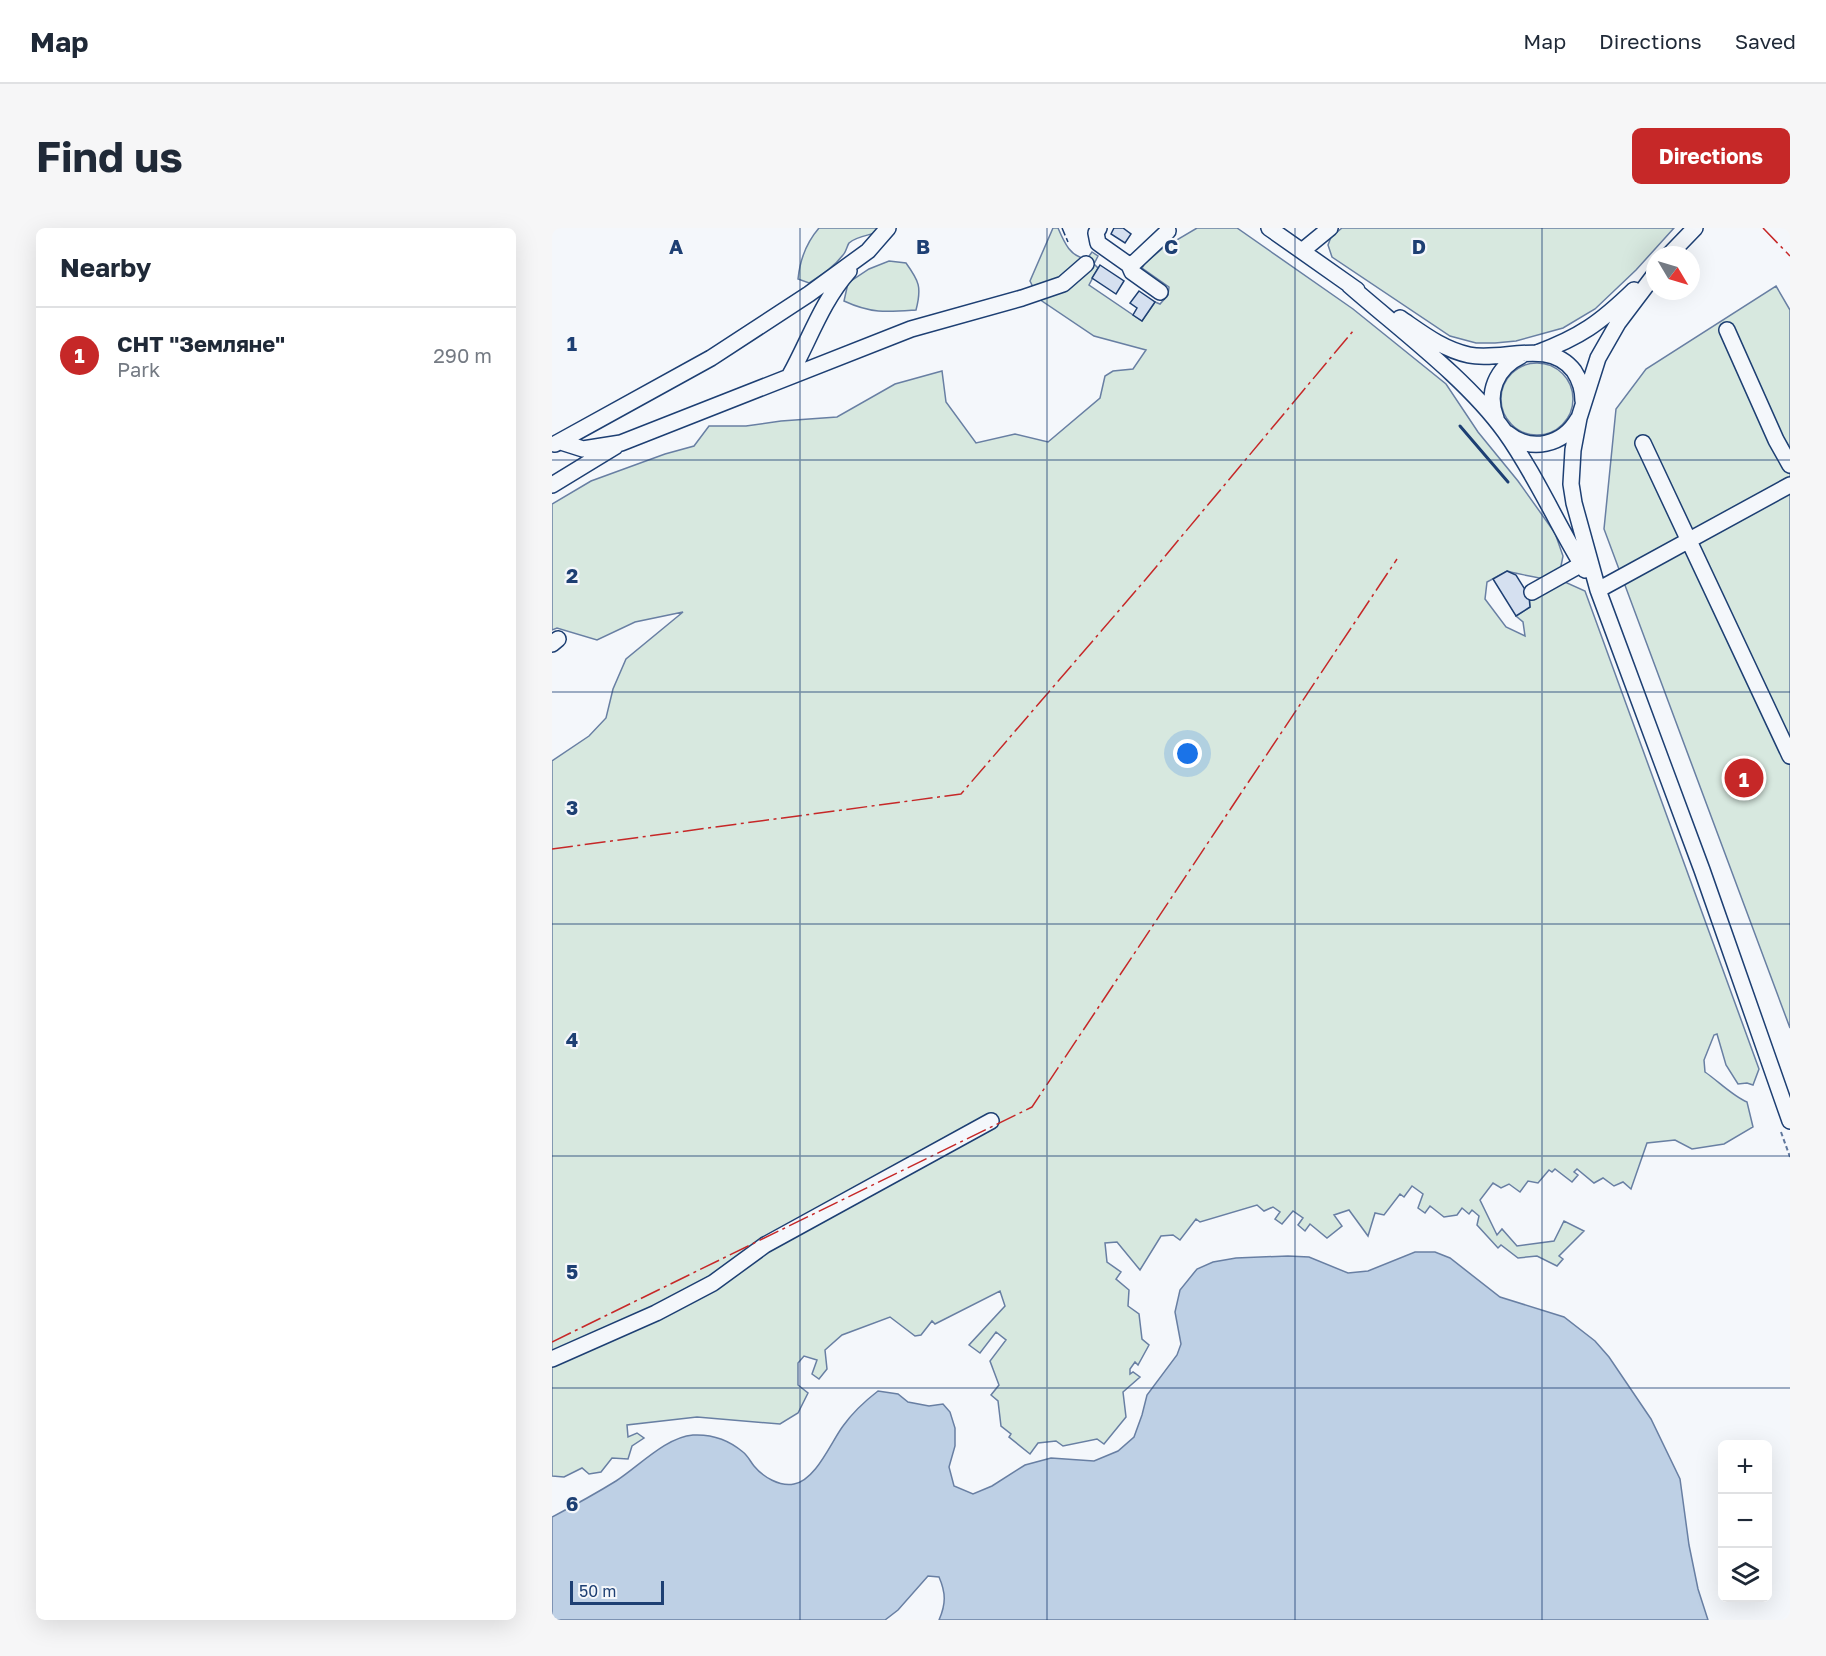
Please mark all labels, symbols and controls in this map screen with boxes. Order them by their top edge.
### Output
text: Map [30,25,88,58]
text: Map [1523,28,1566,54]
text: Directions [1599,28,1702,54]
text: Saved [1735,28,1796,54]
button: Directions [1632,128,1790,184]
text: Find us [36,131,183,181]
text: A [669,234,683,258]
text: B [916,234,930,258]
text: C [1164,234,1178,258]
text: D [1412,234,1426,258]
north arrow [1646,246,1700,300]
text: Nearby [60,252,151,283]
text: СНТ "Земляне" [117,330,285,357]
text: 1 [567,331,577,355]
text: 1 [74,343,85,367]
text: 290 m [433,343,492,367]
text: Park [117,357,160,381]
text: 2 [566,563,578,587]
your location [1173,739,1202,768]
pin: 1 [1724,756,1764,800]
text: 3 [566,795,578,819]
text: 4 [566,1027,578,1051]
text: 5 [566,1259,578,1283]
map controls [1718,1440,1772,1602]
button: + [1718,1440,1772,1494]
text: 6 [566,1491,578,1515]
button: − [1718,1494,1772,1548]
button: layers [1718,1548,1772,1602]
scale bar [570,1578,664,1606]
text: 50 m [579,1581,616,1601]

